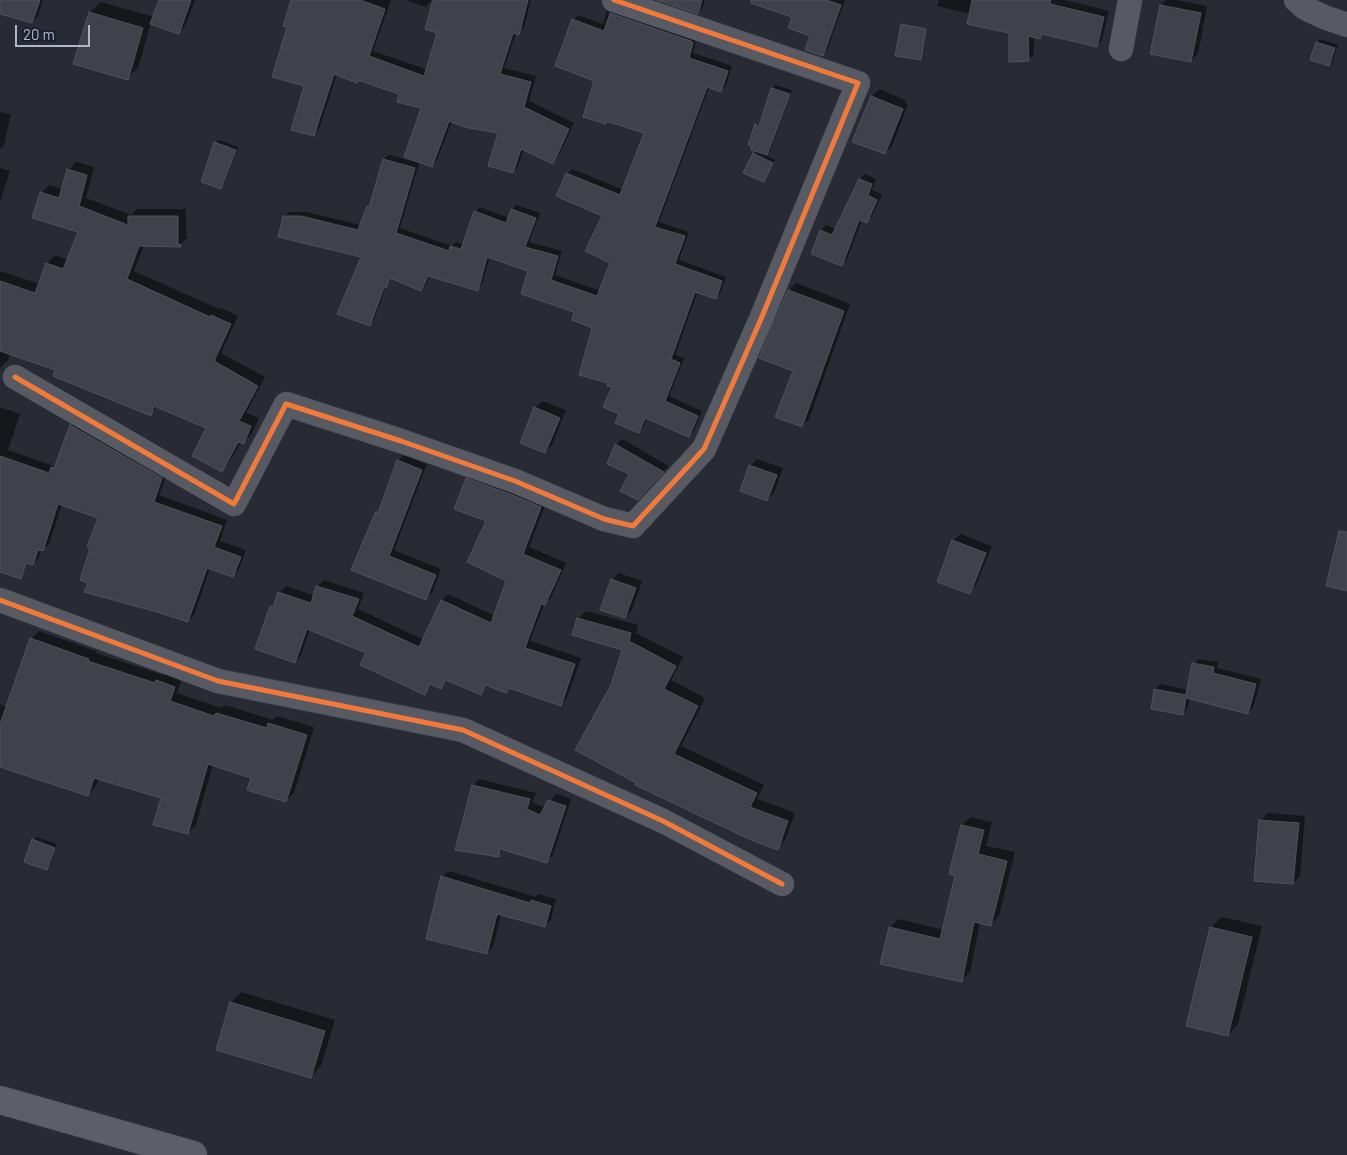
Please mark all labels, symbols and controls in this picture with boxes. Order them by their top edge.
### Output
scale bar [18,15,92,47]
text: 20 m [23,25,55,43]

